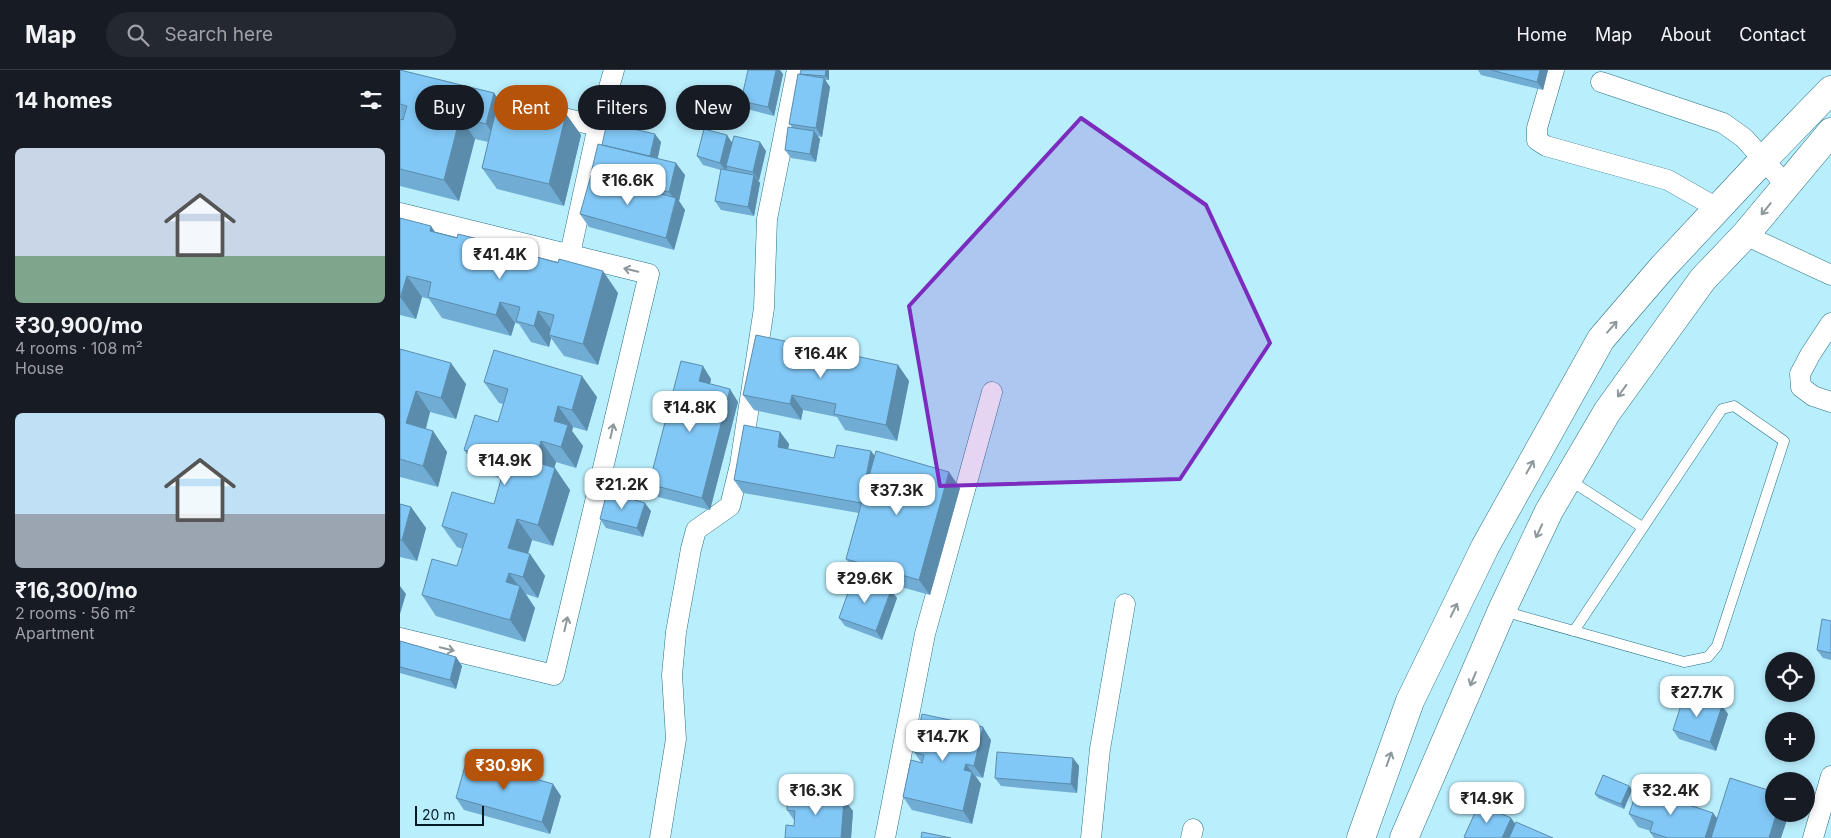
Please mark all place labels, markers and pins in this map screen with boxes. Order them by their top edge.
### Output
pin: ₹16.6K [587,164,669,206]
pin: ₹41.4K [459,238,541,280]
pin: ₹16.4K [780,336,862,379]
pin: ₹14.8K [649,390,731,433]
pin: ₹14.9K [464,444,546,486]
pin: ₹21.2K [581,468,663,510]
pin: ₹37.3K [856,474,938,516]
pin: ₹29.6K [824,562,906,604]
pin: ₹27.7K [1656,676,1738,718]
pin: ₹14.7K [902,720,984,762]
pin: ₹30.9K [463,748,545,791]
pin: ₹16.3K [775,774,857,816]
pin: ₹32.4K [1630,774,1712,816]
pin: ₹14.9K [1446,782,1528,824]

